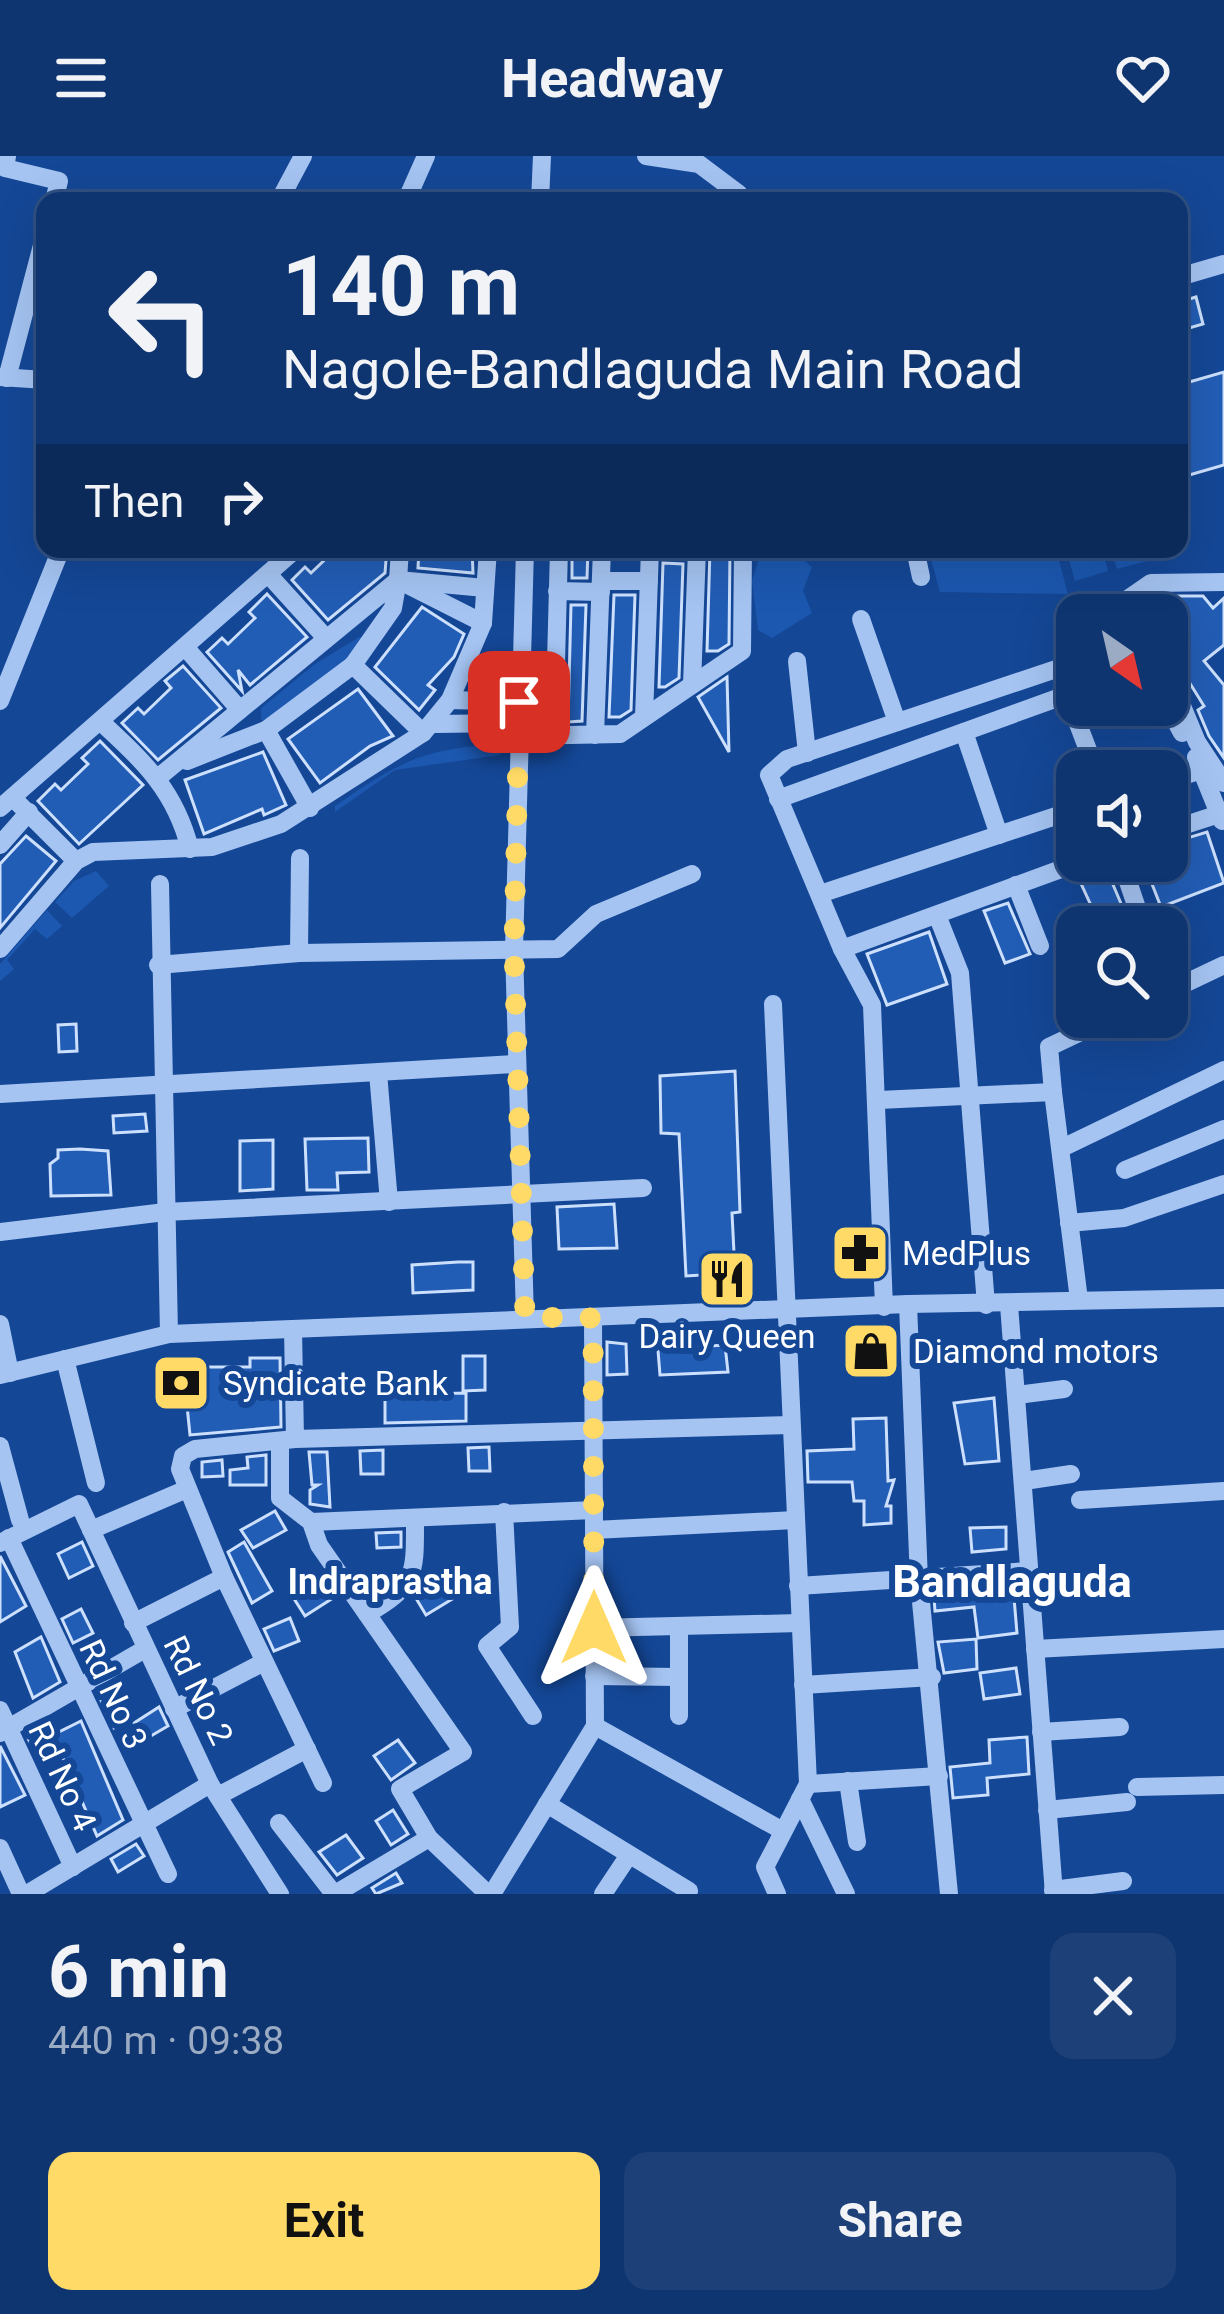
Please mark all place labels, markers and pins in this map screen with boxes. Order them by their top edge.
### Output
pin [468,651,570,753]
pharmacy icon: MedPlus [829,1222,891,1284]
place label: MedPlus [902,1234,1031,1273]
restaurant icon: Dairy Queen [696,1248,758,1310]
place label: Dairy Queen [638,1317,816,1356]
shop icon: Diamond motors [840,1320,902,1382]
place label: Diamond motors [913,1332,1159,1371]
bank icon: Syndicate Bank [150,1352,212,1414]
place label: Syndicate Bank [223,1364,449,1403]

